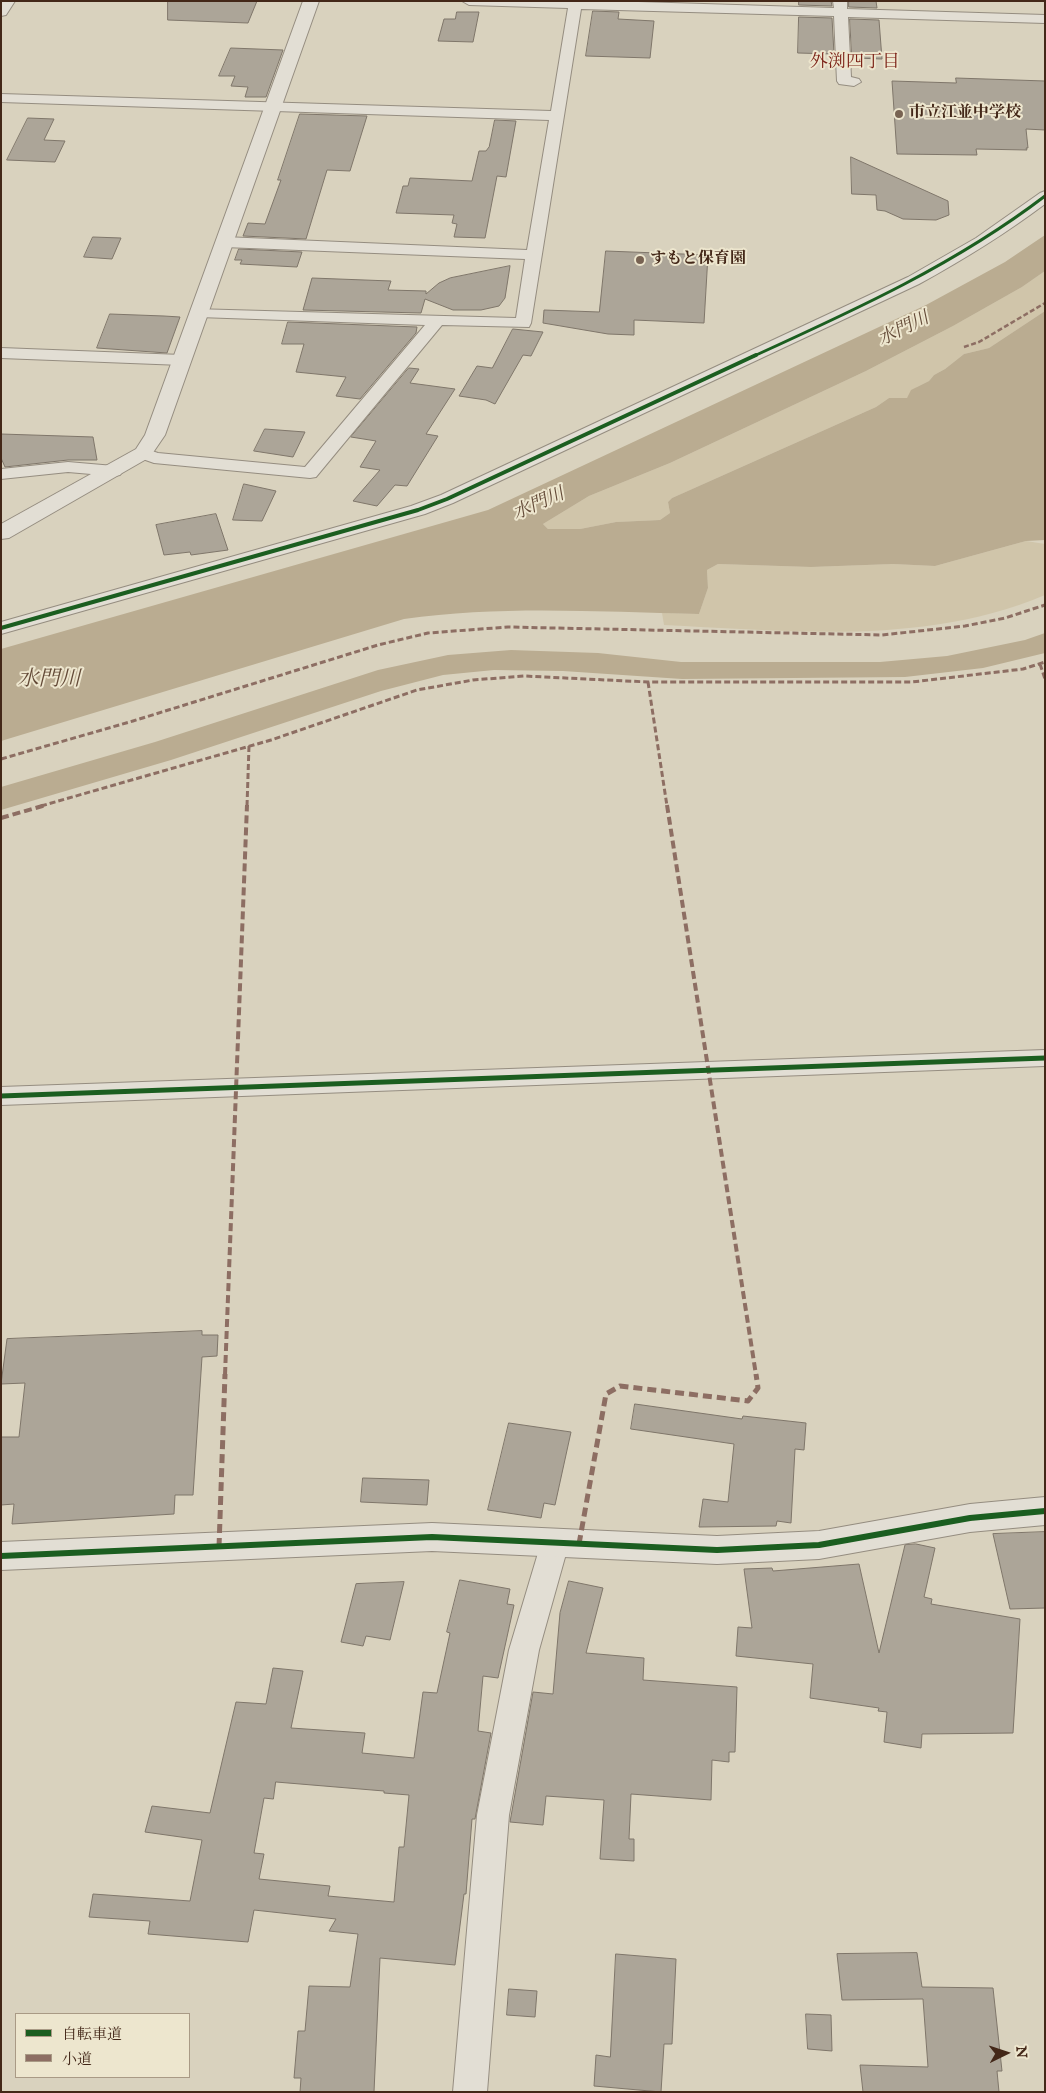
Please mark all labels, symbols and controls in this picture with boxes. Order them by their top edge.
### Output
district label: 外渕四丁目 [810,52,900,74]
place label: 市立江並中学校 [909,104,1021,124]
marker: 市立江並中学校 [893,108,905,120]
place label: すもと保育園 [650,250,746,270]
marker: すもと保育園 [634,254,646,266]
water label: 水門川 [875,308,933,352]
water label: 水門川 [510,484,568,526]
water label: 水門川 [18,668,80,694]
legend [15,2013,190,2078]
text: 自転車道 [62,2025,122,2044]
north arrow [981,2028,1031,2078]
text: N [1012,2045,1030,2059]
text: 小道 [62,2050,92,2069]

